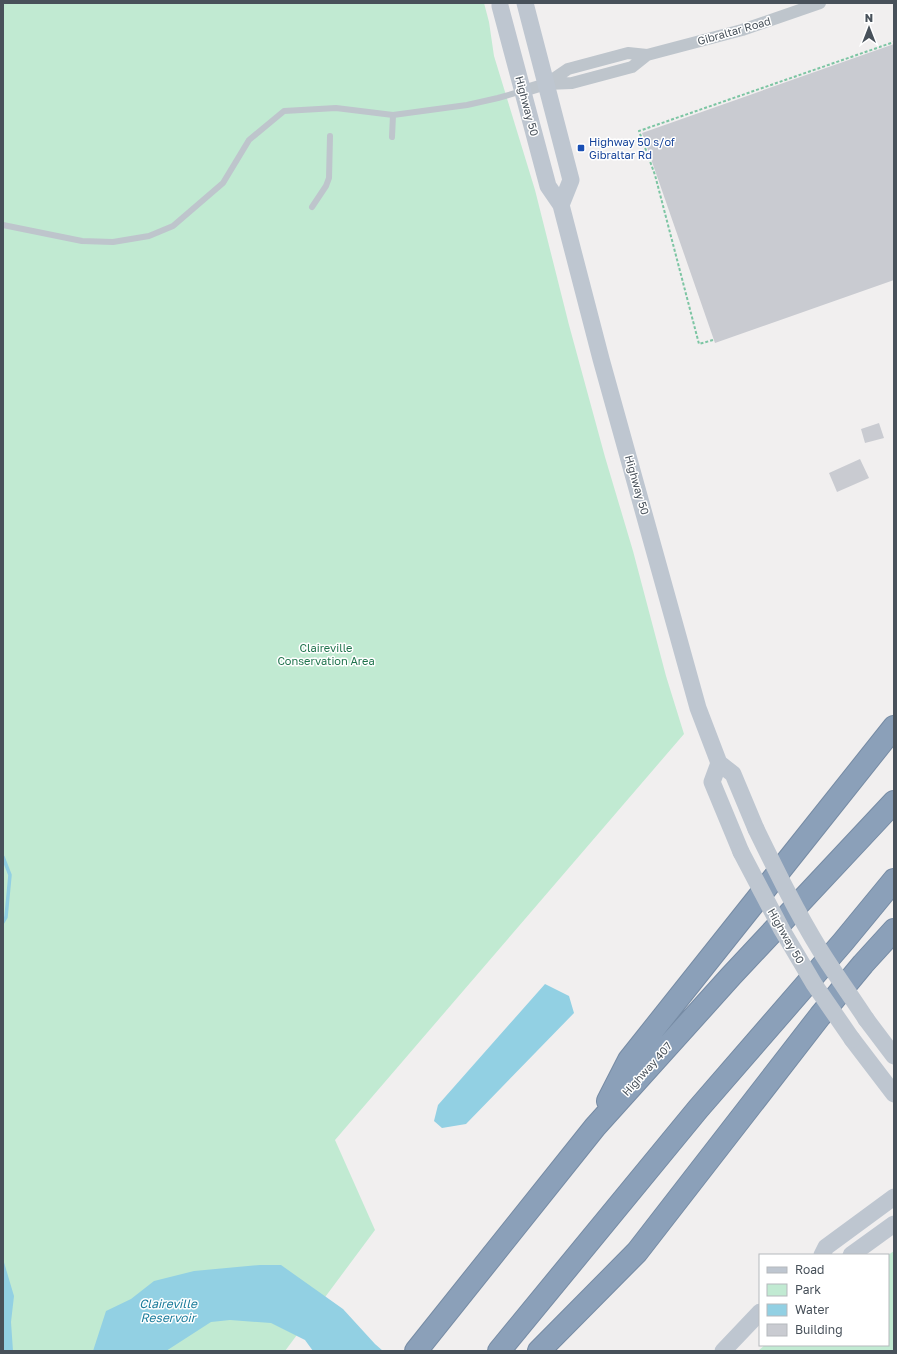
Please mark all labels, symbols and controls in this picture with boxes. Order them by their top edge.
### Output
north arrow [849,8,889,48]
text: N [865,11,873,24]
street label: Gibraltar Road [696,14,772,47]
street label: Highway 50 [513,74,542,137]
place label: Highway 50 s/of Gibraltar Rd [589,135,675,161]
marker: Highway 50 s/of Gibraltar Rd [576,143,586,153]
street label: Highway 50 [623,453,652,516]
park label: Claireville Conservation Area [277,641,375,667]
street label: Highway 50 [765,906,808,966]
street label: Highway 407 [619,1039,674,1098]
legend [759,1254,889,1346]
text: Road [795,1262,824,1277]
text: Park [795,1282,821,1297]
water label: Claireville Reservoir [139,1296,198,1325]
text: Water [795,1302,829,1317]
text: Building [795,1322,843,1337]

